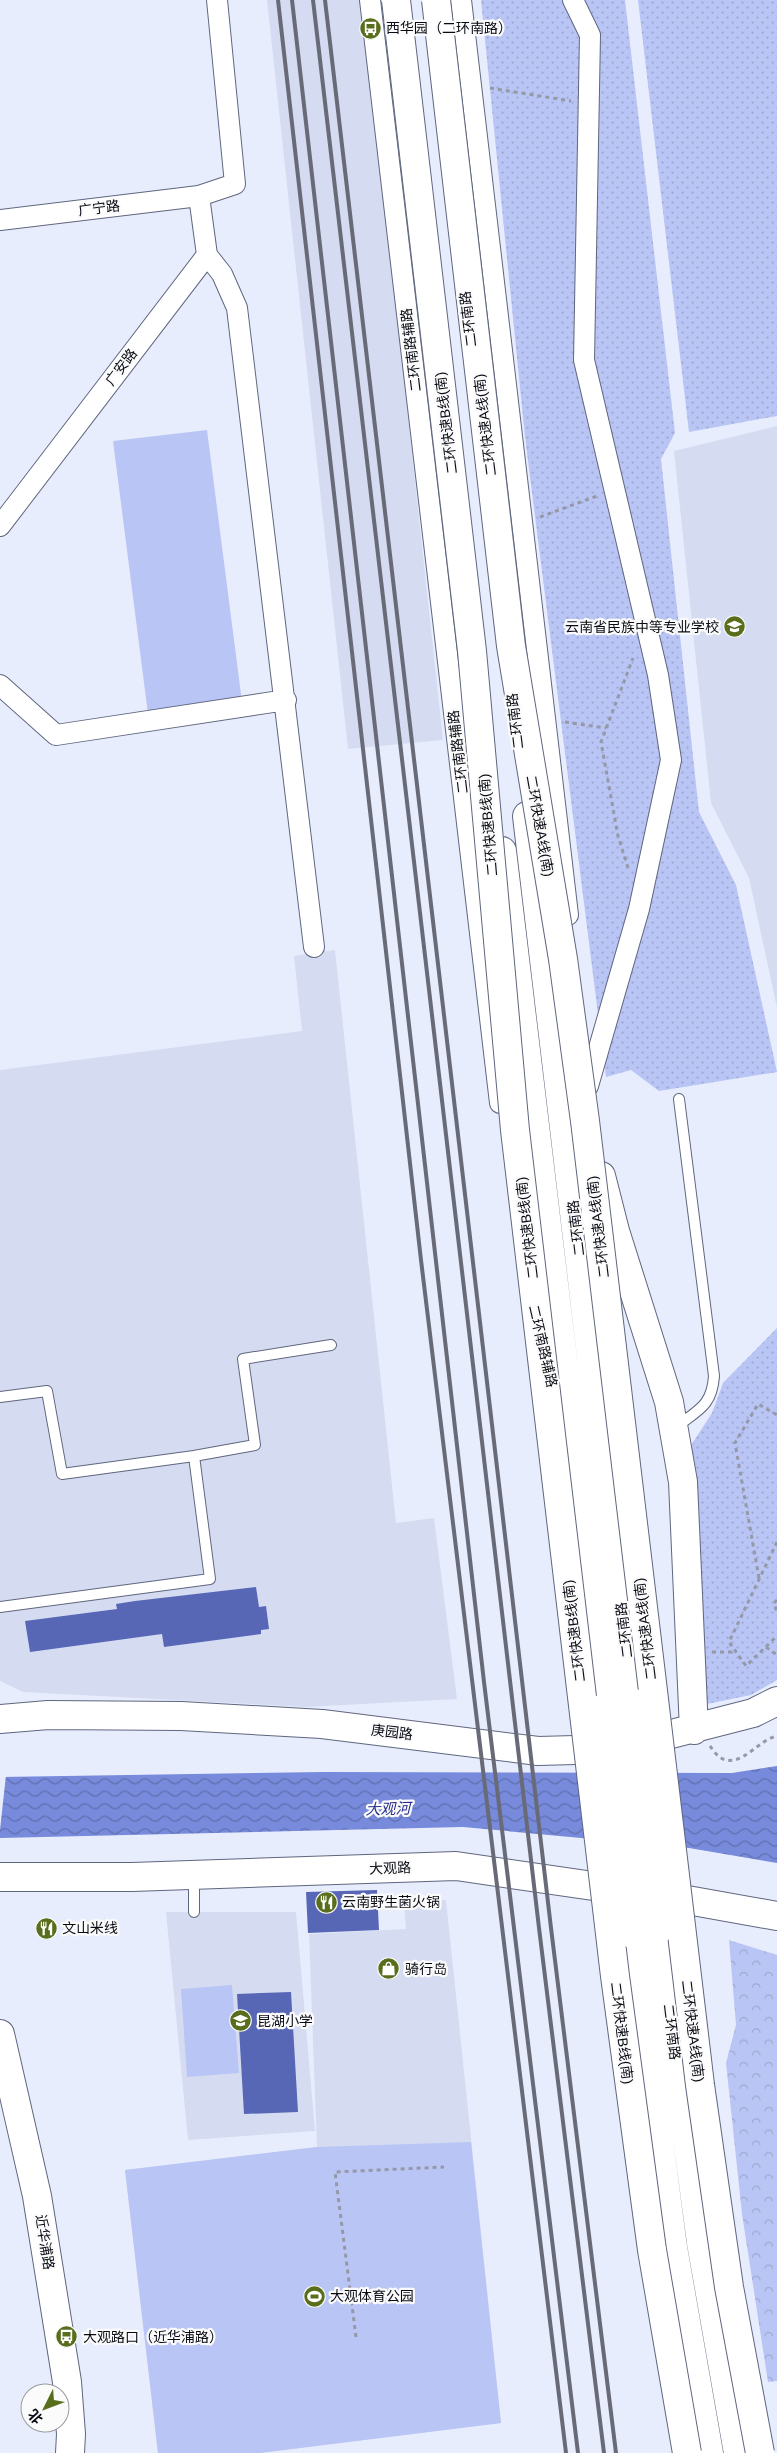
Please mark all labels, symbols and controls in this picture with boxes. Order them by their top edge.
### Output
bus stop icon: 西华园（二环南路） [358,16,382,40]
place label: 西华园（二环南路） [386,20,512,36]
street label: 广宁路 [77,198,121,218]
street label: 二环南路 [457,290,479,348]
street label: 二环南路辅路 [398,307,424,393]
street label: 广安路 [102,345,140,389]
street label: 二环快速B线(南) [432,371,460,475]
street label: 二环快速A线(南) [471,373,499,477]
school or university icon: 云南省民族中等专业学校 [723,615,747,639]
place label: 云南省民族中等专业学校 [565,619,719,635]
street label: 二环南路 [504,692,526,750]
street label: 二环南路辅路 [445,709,471,795]
street label: 二环快速B线(南) [476,773,500,877]
street label: 二环快速A线(南) [523,774,557,878]
street label: 二环快速A线(南) [584,1175,612,1279]
street label: 二环快速B线(南) [513,1176,541,1280]
street label: 二环南路 [565,1199,587,1257]
street label: 二环南路辅路 [526,1303,560,1389]
street label: 二环快速A线(南) [631,1577,659,1681]
street label: 二环快速B线(南) [560,1579,588,1683]
street label: 二环南路 [613,1601,635,1659]
street label: 庚园路 [370,1722,414,1742]
water label: 大观河 [365,1800,414,1817]
street label: 大观路 [369,1859,411,1877]
restaurant icon: 云南野生菌火锅 [314,1890,338,1914]
place label: 云南野生菌火锅 [342,1894,440,1910]
restaurant icon: 文山米线 [34,1916,58,1940]
place label: 文山米线 [62,1920,118,1936]
shop icon: 骑行岛 [377,1957,401,1981]
place label: 骑行岛 [405,1961,447,1977]
street label: 二环快速A线(南) [679,1979,707,2083]
street label: 二环快速B线(南) [608,1981,636,2085]
street label: 二环南路 [661,2003,683,2061]
school or university icon: 昆湖小学 [229,2009,253,2033]
place label: 昆湖小学 [257,2013,313,2029]
street label: 近华浦路 [33,2213,57,2271]
sports icon: 大观体育公园 [302,2284,326,2308]
place label: 大观体育公园 [330,2288,414,2304]
bus stop icon: 大观路口（近华浦路） [55,2325,79,2349]
place label: 大观路口（近华浦路） [83,2329,223,2345]
north arrow [20,2383,70,2433]
text: 北 [25,2406,46,2427]

